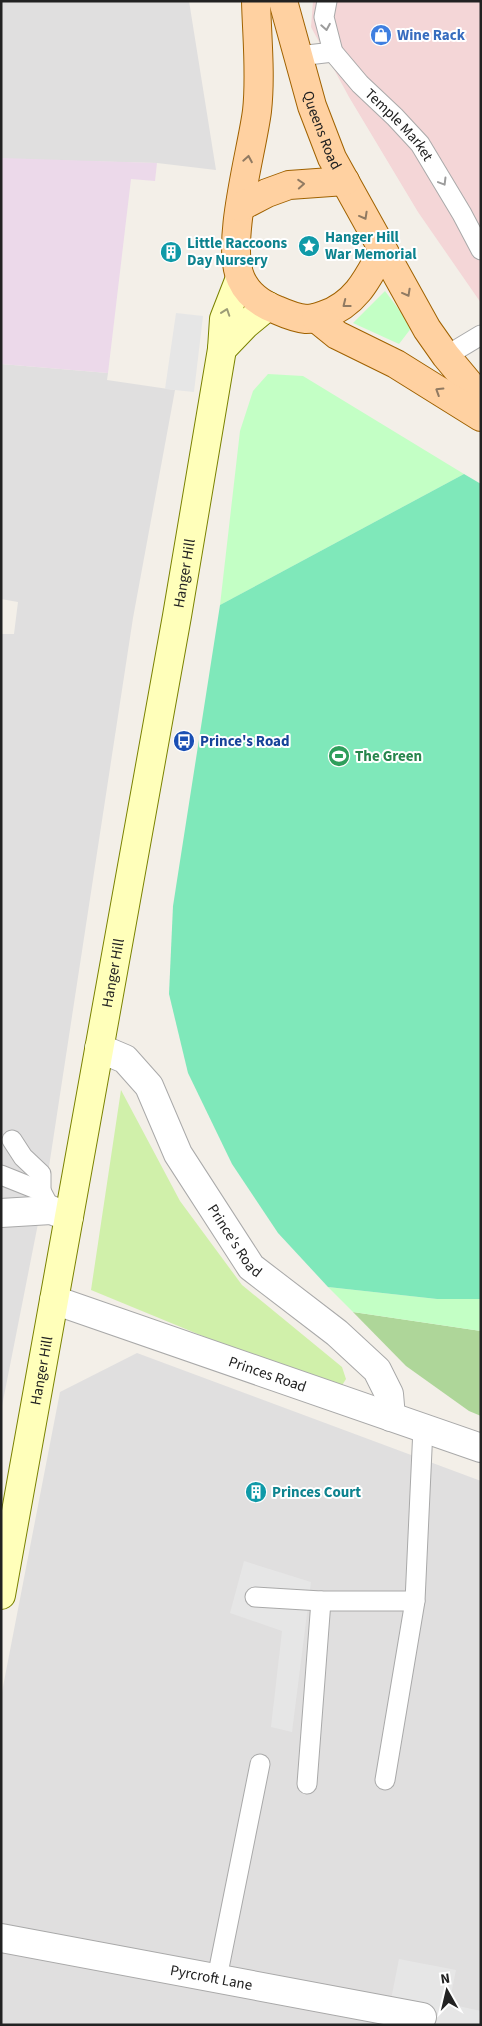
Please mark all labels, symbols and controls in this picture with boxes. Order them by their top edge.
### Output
one-way arrow [321,22,331,31]
shop icon: Wine Rack [369,23,393,47]
place label: Wine Rack [397,25,466,46]
street label: Temple Market [360,84,438,165]
street label: Queens Road [297,89,346,174]
one-way arrow [243,155,253,163]
one-way arrow [437,176,446,185]
one-way arrow [297,179,305,190]
one-way arrow [358,210,368,219]
place label: Hanger Hill War Memorial [325,227,417,265]
place label: Little Raccoons Day Nursery [187,233,288,271]
place icon: Hanger Hill War Memorial [297,234,321,258]
building icon: Little Raccoons Day Nursery [159,240,183,264]
one-way arrow [401,287,411,296]
one-way arrow [342,298,352,307]
one-way arrow [221,309,231,317]
one-way arrow [436,388,445,398]
street label: Hanger Hill [169,537,201,610]
bus stop icon: Prince's Road [172,729,196,753]
place label: Prince's Road [200,731,290,752]
sports icon: The Green [327,744,351,768]
place label: The Green [355,746,422,767]
street label: Hanger Hill [97,937,130,1009]
street label: Prince's Road [202,1200,266,1283]
street label: Hanger Hill [25,1334,58,1407]
street label: Princes Road [226,1351,309,1398]
building icon: Princes Court [244,1480,268,1504]
place label: Princes Court [272,1482,361,1503]
street label: Pyrcroft Lane [168,1960,254,1996]
north arrow [422,1966,472,2016]
text: N [439,1969,451,1990]

